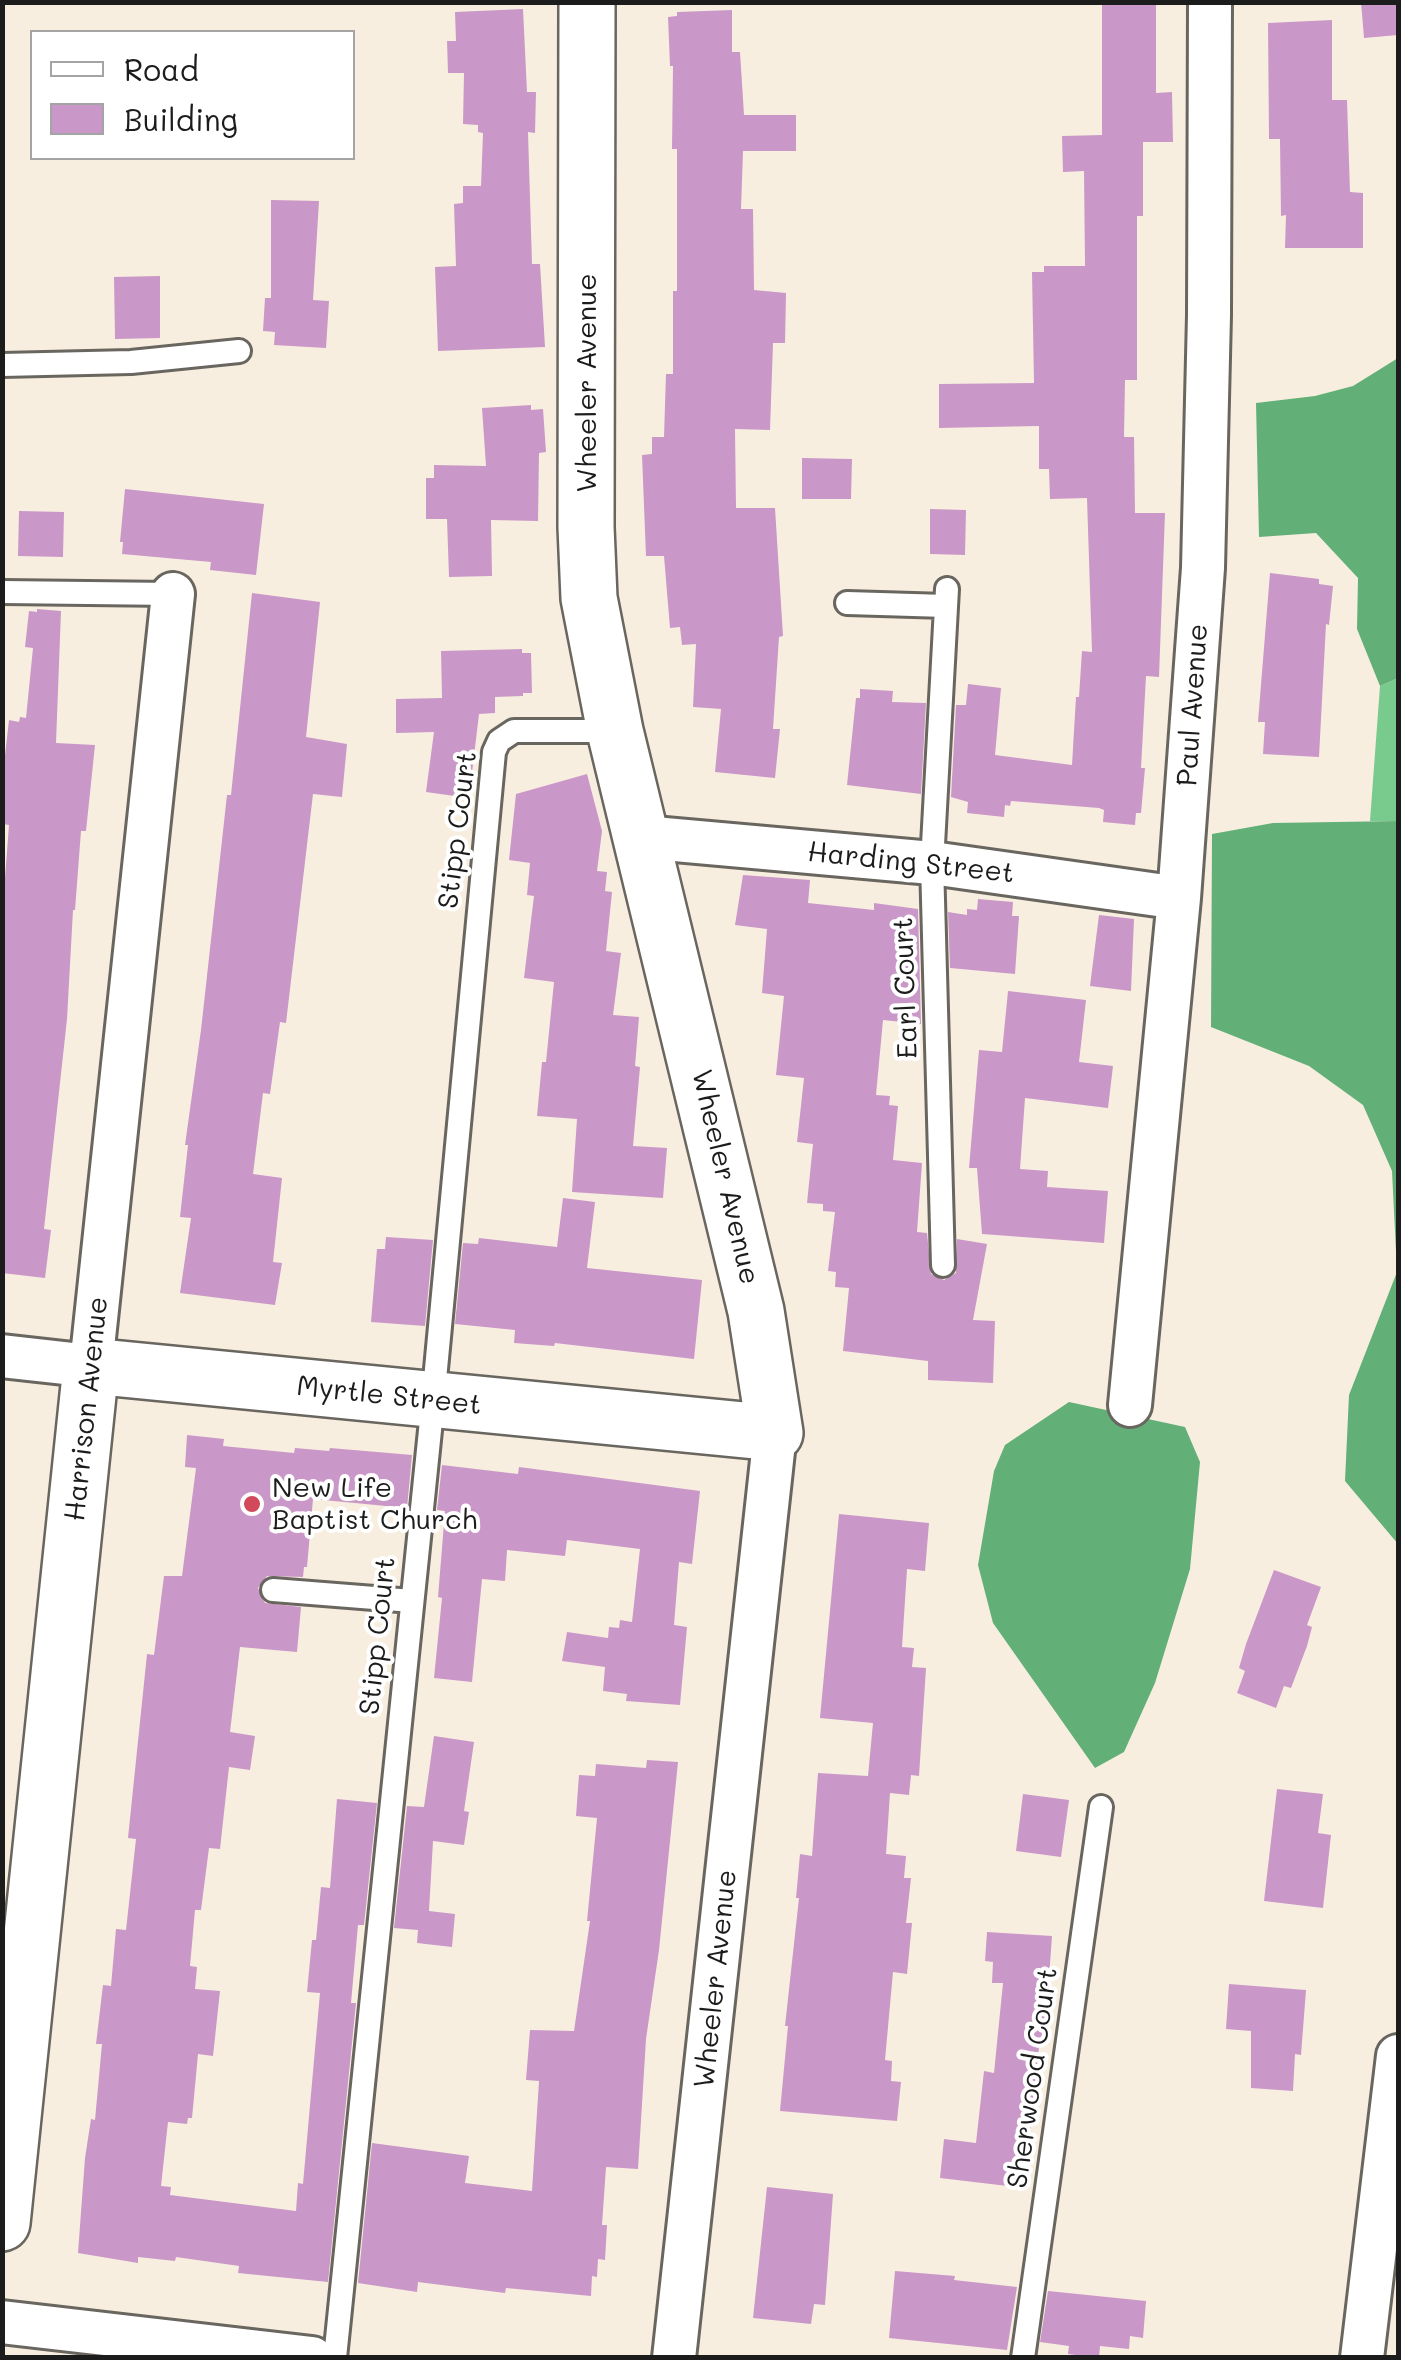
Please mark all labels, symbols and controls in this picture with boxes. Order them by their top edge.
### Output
legend [30,30,355,160]
text: Road [124,49,199,89]
text: Building [124,99,238,139]
street label: Wheeler Avenue [570,273,604,493]
street label: Paul Avenue [1171,623,1215,787]
street label: Stipp Court [432,749,484,911]
street label: Harding Street [806,835,1016,891]
street label: Earl Court [887,917,925,1059]
street label: Wheeler Avenue [684,1066,766,1288]
street label: Harrison Avenue [58,1295,116,1523]
street label: Myrtle Street [295,1370,483,1422]
place label: New Life Baptist Church [272,1471,477,1537]
marker: New Life Baptist Church [241,1493,263,1515]
street label: Stipp Court [353,1555,403,1717]
street label: Wheeler Avenue [688,1868,744,2090]
street label: Sherwood Court [1001,1965,1065,2191]

